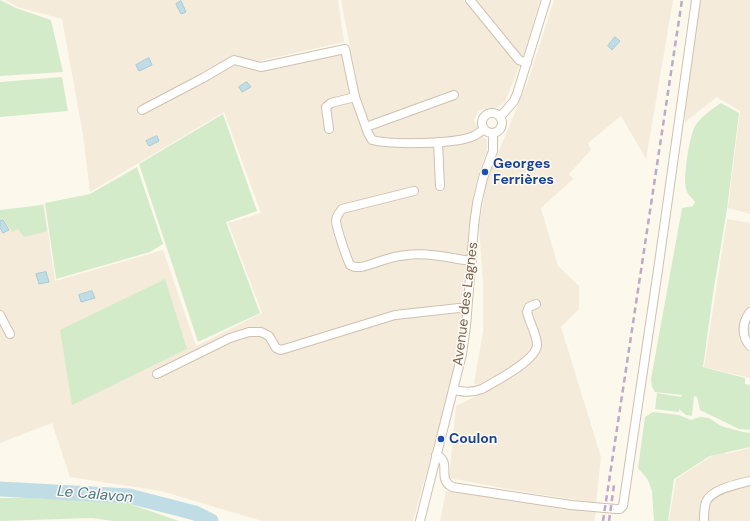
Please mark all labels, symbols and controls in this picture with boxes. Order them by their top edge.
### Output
place label: Georges Ferrières [493,156,554,188]
marker: Georges Ferrières [480,167,490,177]
street label: Avenue des Lagnes [450,241,482,367]
place label: Coulon [449,431,497,447]
marker: Coulon [436,434,446,444]
water label: Le Calavon [56,483,134,507]

